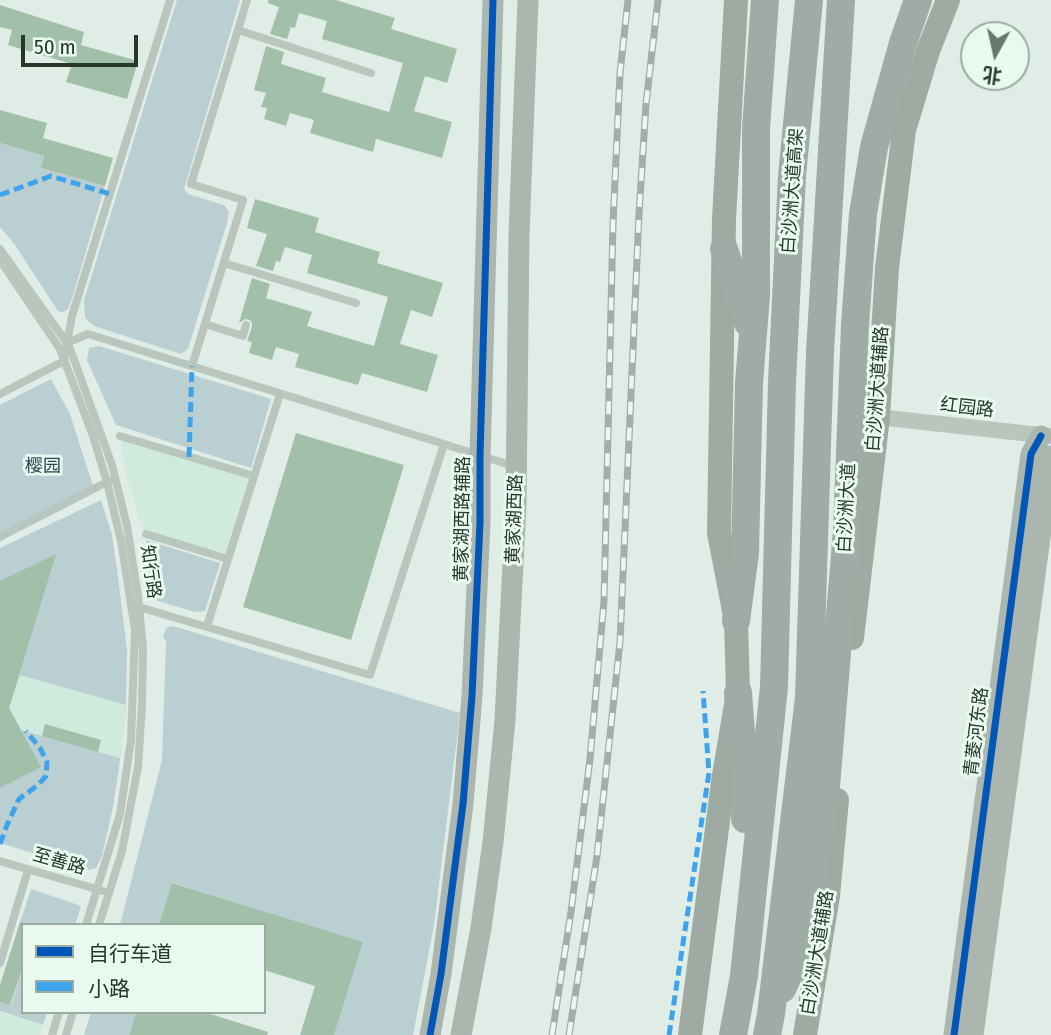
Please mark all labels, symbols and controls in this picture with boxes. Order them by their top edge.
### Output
scale bar [24,21,142,65]
north arrow [960,21,1030,91]
text: 50 m [34,34,76,60]
text: 北 [981,63,1003,88]
street label: 白沙洲大道高架 [778,127,808,255]
street label: 白沙洲大道辅路 [863,325,893,453]
street label: 红园路 [939,394,995,422]
park label: 樱园 [25,456,61,478]
street label: 黄家湖西路辅路 [451,456,475,582]
street label: 白沙洲大道 [834,462,860,554]
street label: 黄家湖西路 [503,474,527,564]
street label: 知行路 [136,544,164,600]
street label: 青菱河东路 [961,686,993,778]
street label: 至善路 [30,844,88,880]
street label: 白沙洲大道辅路 [797,889,839,1017]
legend [21,923,266,1014]
text: 自行车道 [88,941,172,967]
text: 小路 [88,976,130,1002]

